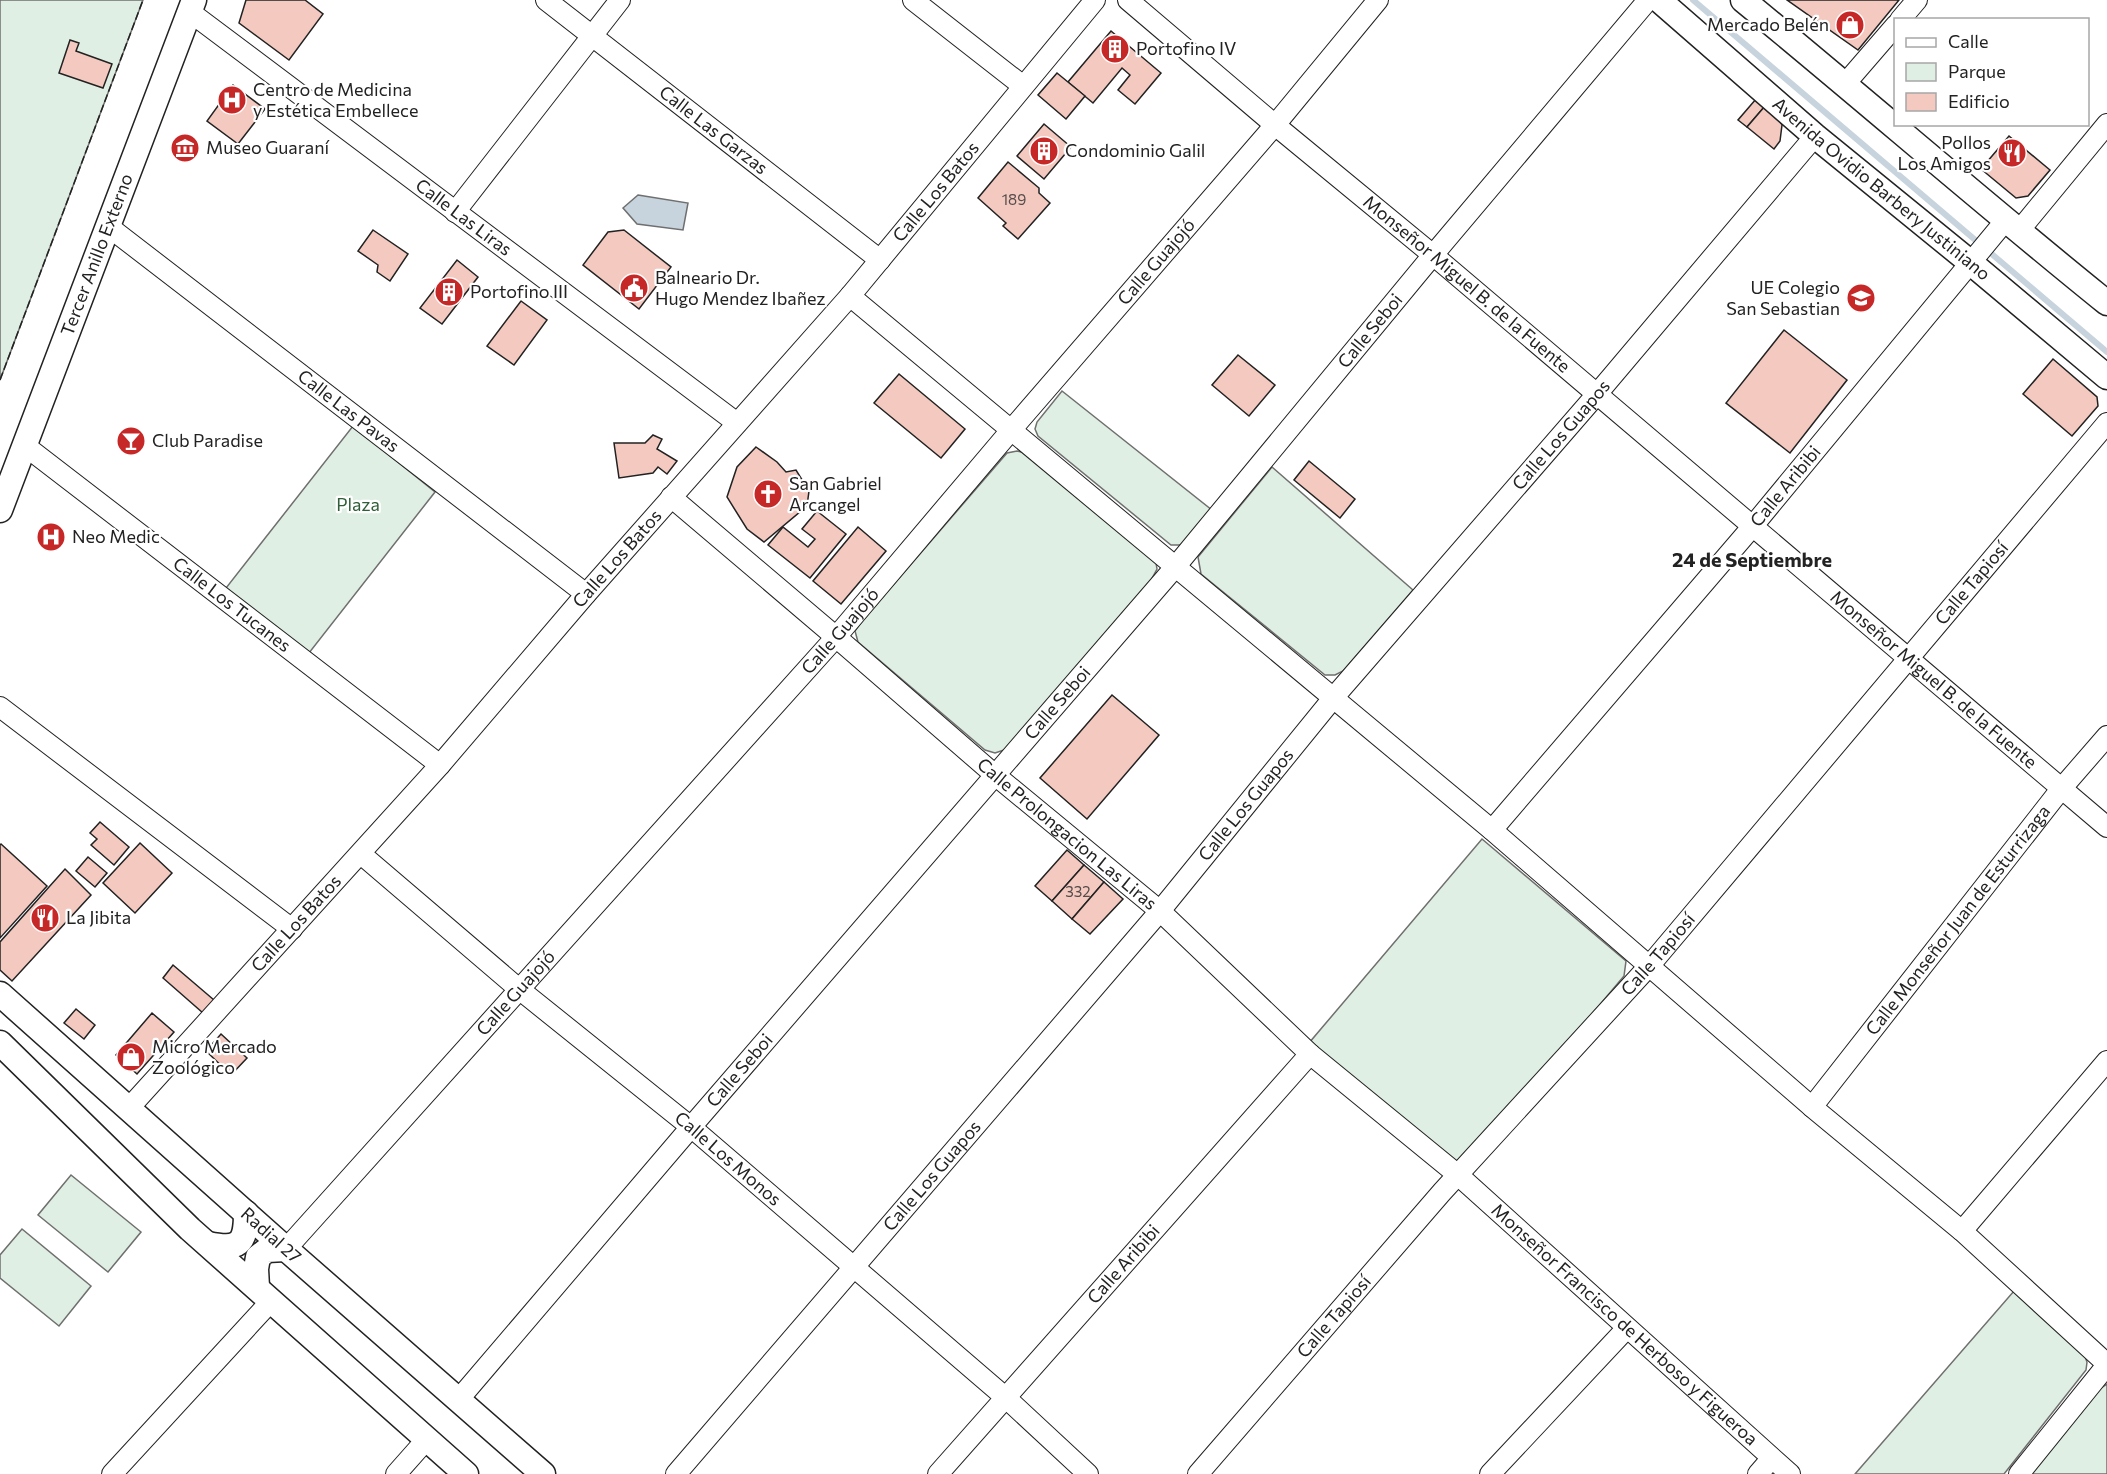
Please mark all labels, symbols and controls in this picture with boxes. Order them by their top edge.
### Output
shop icon: Mercado Belén [1834,9,1866,41]
place label: Mercado Belén [1707,13,1829,35]
legend [1894,18,2089,126]
text: Calle [1948,30,1988,52]
building icon: Portofino IV [1099,33,1131,65]
place label: Portofino IV [1136,37,1236,59]
text: Parque [1948,60,2006,82]
place label: Centro de Medicina y Estética Embellece [253,78,418,121]
street label: Calle Las Garzas [655,80,773,179]
hospital icon: Centro de Medicina y Estética Embellece [216,84,248,116]
text: Edificio [1948,90,2010,112]
street label: Avenida Ovidio Barbery Justiniano [1769,92,1995,285]
place label: Pollos Los Amigos [1897,131,1991,174]
museum icon: Museo Guaraní [169,132,201,164]
building icon: Condominio Galil [1028,135,1060,167]
place label: Museo Guaraní [206,136,331,158]
street label: Calle Los Batos [887,137,983,246]
restaurant icon: Pollos Los Amigos [1996,137,2028,169]
place label: Condominio Galil [1065,139,1205,161]
street label: Tercer Anillo Externo [55,170,137,339]
street label: Calle Las Liras [411,173,517,260]
house number: 189 [1002,190,1026,208]
street label: Monseñor Miguel B. de la Fuente [1359,190,1575,377]
street label: Calle Guajojó [1112,214,1199,309]
place label: Balneario Dr. Hugo Mendez Ibañez [655,266,826,309]
public building icon: Balneario Dr. Hugo Mendez Ibañez [618,272,650,304]
building icon: Portofino III [433,276,465,308]
place label: UE Colegio San Sebastian [1726,276,1840,319]
place label: Portofino III [470,280,568,302]
school or university icon: UE Colegio San Sebastian [1845,282,1877,314]
street label: Calle Seboi [1332,289,1407,372]
street label: Calle Las Pavas [294,364,404,456]
street label: Calle Los Guapos [1507,375,1614,494]
bar icon: Club Paradise [115,425,147,457]
place label: Club Paradise [152,429,263,451]
street label: Calle Aribibi [1745,441,1825,531]
place label: San Gabriel Arcangel [789,472,882,515]
church icon: San Gabriel Arcangel [752,478,784,510]
park label: Plaza [336,493,380,515]
street label: Calle Los Batos [567,505,666,612]
hospital icon: Neo Medic [35,521,67,553]
place label: Neo Medic [72,525,160,547]
street label: Calle Tapiosí [1930,536,2013,629]
district label: 24 de Septiembre [1672,547,1832,571]
street label: Calle Los Tucanes [169,552,296,656]
street label: Calle Guajojó [796,583,883,678]
street label: Monseñor Miguel B. de la Fuente [1826,585,2042,773]
street label: Calle Seboi [1019,661,1095,744]
street label: Calle Los Guapos [1193,744,1298,865]
street label: Calle Prolongacion Las Liras [973,753,1162,914]
street label: Calle Monseñor Juan de Esturrizaga [1860,800,2054,1039]
street label: Calle Los Batos [246,870,345,976]
house number: 332 [1065,882,1091,900]
restaurant icon: La Jibita [29,902,61,934]
place label: La Jibita [66,906,131,928]
street label: Calle Tapiosí [1616,907,1700,1000]
street label: Calle Guajojó [471,945,559,1040]
street label: Calle Seboi [701,1029,777,1111]
place label: Micro Mercado Zoológico [152,1035,277,1078]
shop icon: Micro Mercado Zoológico [115,1041,147,1073]
street label: Calle Los Monos [671,1106,786,1210]
street label: Calle Los Guapos [878,1116,985,1235]
street label: Monseñor Francisco de Herboso y Figueroa [1487,1198,1763,1450]
street label: Radial 27 [237,1202,306,1267]
street label: Calle Aribibi [1082,1219,1164,1308]
street label: Calle Tapiosí [1292,1269,1376,1362]

